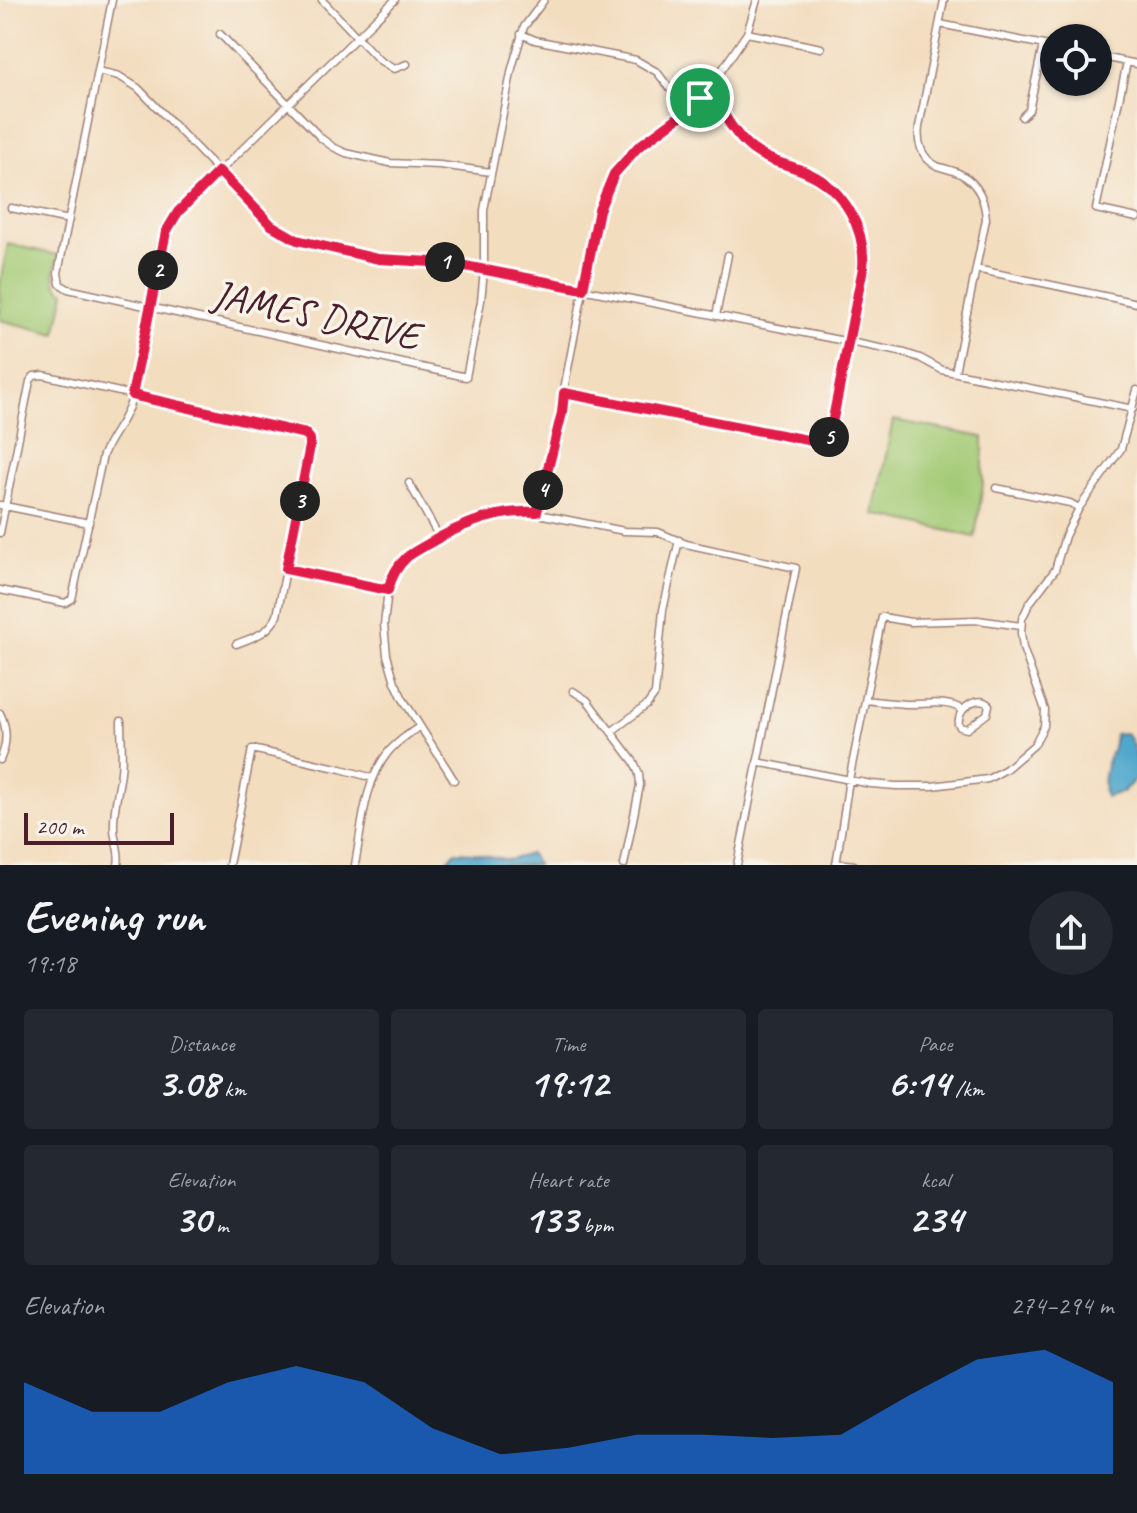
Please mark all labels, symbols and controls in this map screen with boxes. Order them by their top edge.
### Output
map controls [1040,24,1112,96]
button: locate [1040,24,1112,96]
pin [666,64,734,132]
icon: arrive [678,76,722,120]
pin: 1 [425,242,465,282]
text: 1 [440,248,450,276]
pin: 2 [138,250,178,290]
text: 2 [153,256,163,284]
street label: JAMES DRIVE [206,268,429,362]
pin: 5 [809,417,849,457]
text: 5 [824,423,834,451]
pin: 4 [523,470,563,510]
text: 4 [538,476,548,504]
pin: 3 [280,481,320,521]
text: 3 [295,487,305,515]
scale bar [24,809,174,845]
text: 200 m [36,813,83,841]
text: Evening run [24,889,204,944]
button: share [1029,891,1113,975]
text: 19:18 [24,947,76,980]
text: Distance [169,1030,234,1058]
text: Time [552,1030,585,1058]
text: Pace [919,1030,952,1058]
text: 3.08 [157,1058,219,1108]
text: 19:12 [529,1058,608,1108]
text: 6:14 [887,1058,950,1108]
text: km [219,1075,246,1103]
text: /km [950,1075,984,1103]
text: Elevation [168,1166,235,1194]
text: Heart rate [528,1166,609,1194]
text: kcal [921,1166,950,1194]
text: 30 [175,1194,211,1244]
text: 133 [524,1194,578,1244]
text: 234 [909,1194,963,1244]
text: m [211,1211,228,1239]
text: bpm [578,1211,613,1239]
text: Elevation [24,1289,104,1322]
text: 274–294 m [1010,1289,1113,1322]

